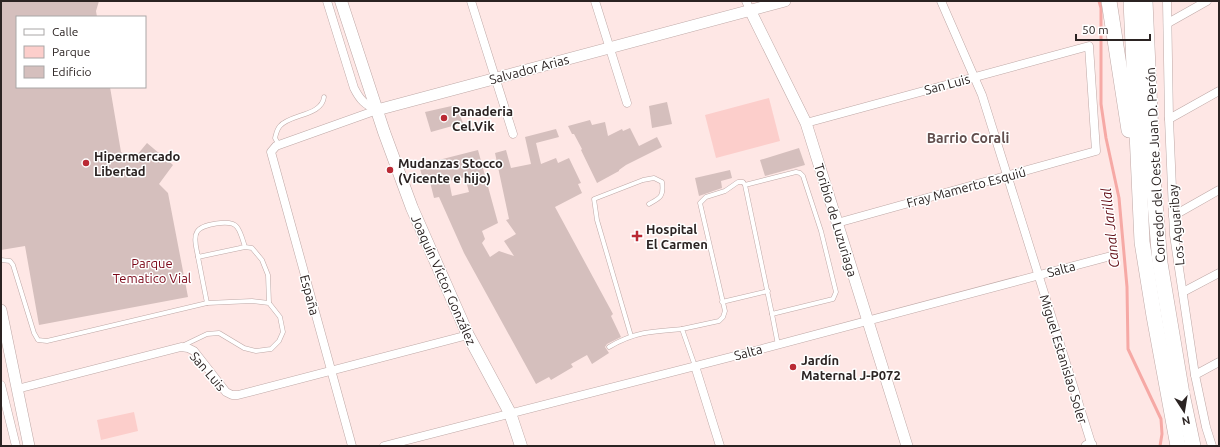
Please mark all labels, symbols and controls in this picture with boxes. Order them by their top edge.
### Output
legend [16,16,146,88]
scale bar [1076,16,1150,42]
text: 50 m [1082,23,1109,36]
text: Calle [52,25,78,38]
text: Parque [52,45,90,58]
street label: Salvador Arias [488,52,571,86]
text: Edificio [52,65,92,78]
street label: Corredor del Oeste Juan D. Perón [1143,67,1167,263]
street label: San Luis [923,71,972,97]
place label: Panaderia Cel.Vik [452,104,513,133]
marker: Panaderia Cel.Vik [439,113,449,123]
district label: Barrio Corali [927,130,1009,146]
place label: Hipermercado Libertad [94,149,181,178]
place label: Mudanzas Stocco (Vicente e hijo) [398,156,503,186]
marker: Hipermercado Libertad [81,158,91,168]
street label: Toribio de Luzuriaga [812,162,860,278]
street label: Fray Mamerto Esquiú [905,164,1027,210]
marker: Mudanzas Stocco (Vicente e hijo) [385,165,395,175]
street label: Los Aguaribay [1165,184,1187,266]
water label: Canal Jarillal [1098,187,1122,269]
street label: Joaquín Víctor González [409,213,479,347]
place label: Hospital El Carmen [646,222,708,251]
marker: Hospital El Carmen [631,230,643,242]
park label: Parque Tematico Vial [113,256,192,285]
street label: Salta [1045,259,1077,279]
street label: España [298,273,322,317]
street label: Miguel Estanislao Soler [1038,293,1090,425]
street label: Salta [732,342,764,362]
street label: San Luis [187,349,229,394]
place label: Jardín Maternal J-P072 [801,353,901,382]
marker: Jardín Maternal J-P072 [788,362,798,372]
north arrow [1164,391,1204,431]
text: N [1181,414,1191,428]

